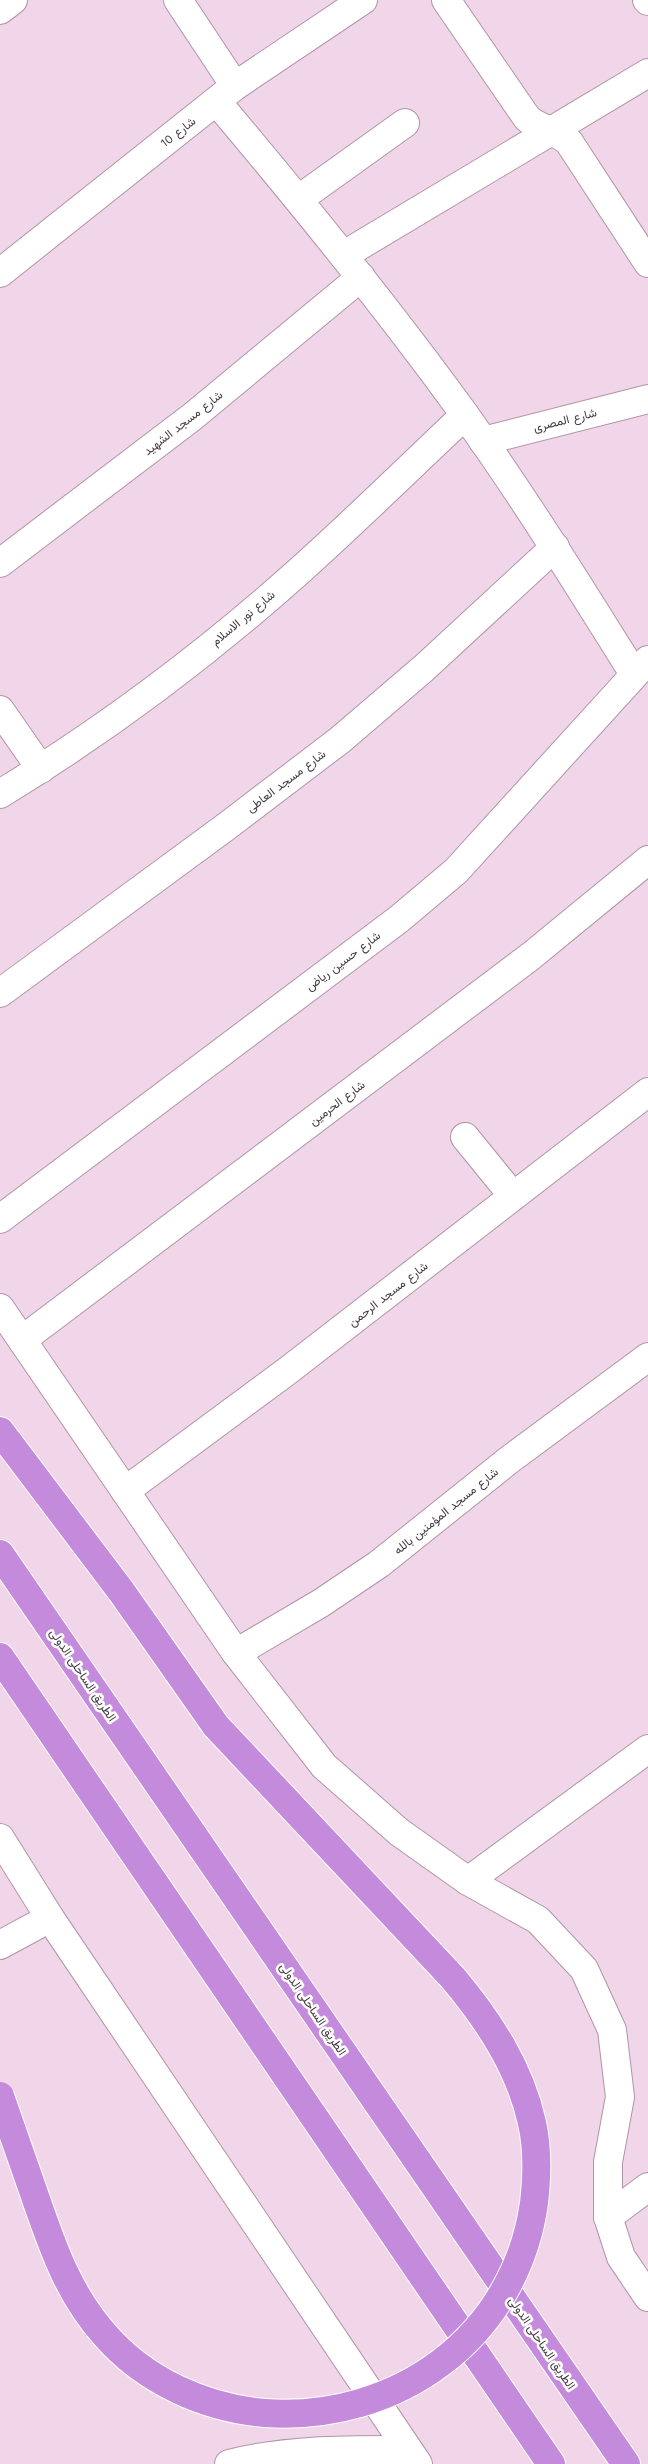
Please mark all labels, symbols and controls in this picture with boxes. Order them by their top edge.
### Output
street label: شارع 10 [158,114,199,152]
street label: شارع مسجد الشهيد [141,388,227,460]
street label: شارع المصرى [532,405,599,437]
street label: شارع نور الاسلام [208,587,279,650]
street label: شارع مسجد العاطى [244,747,329,817]
street label: شارع حسين رياض [303,928,384,995]
street label: شارع الحرمين [306,1077,369,1130]
street label: شارع مسجد الرحمن [346,1259,432,1331]
street label: شارع مسجد المؤمنين بالله [391,1465,502,1559]
street label: الطريق الساحلى الدولى [46,1626,119,1724]
street label: الطريق الساحلى الدولى [276,1960,349,2058]
street label: الطريق الساحلى الدولى [505,2294,578,2392]

